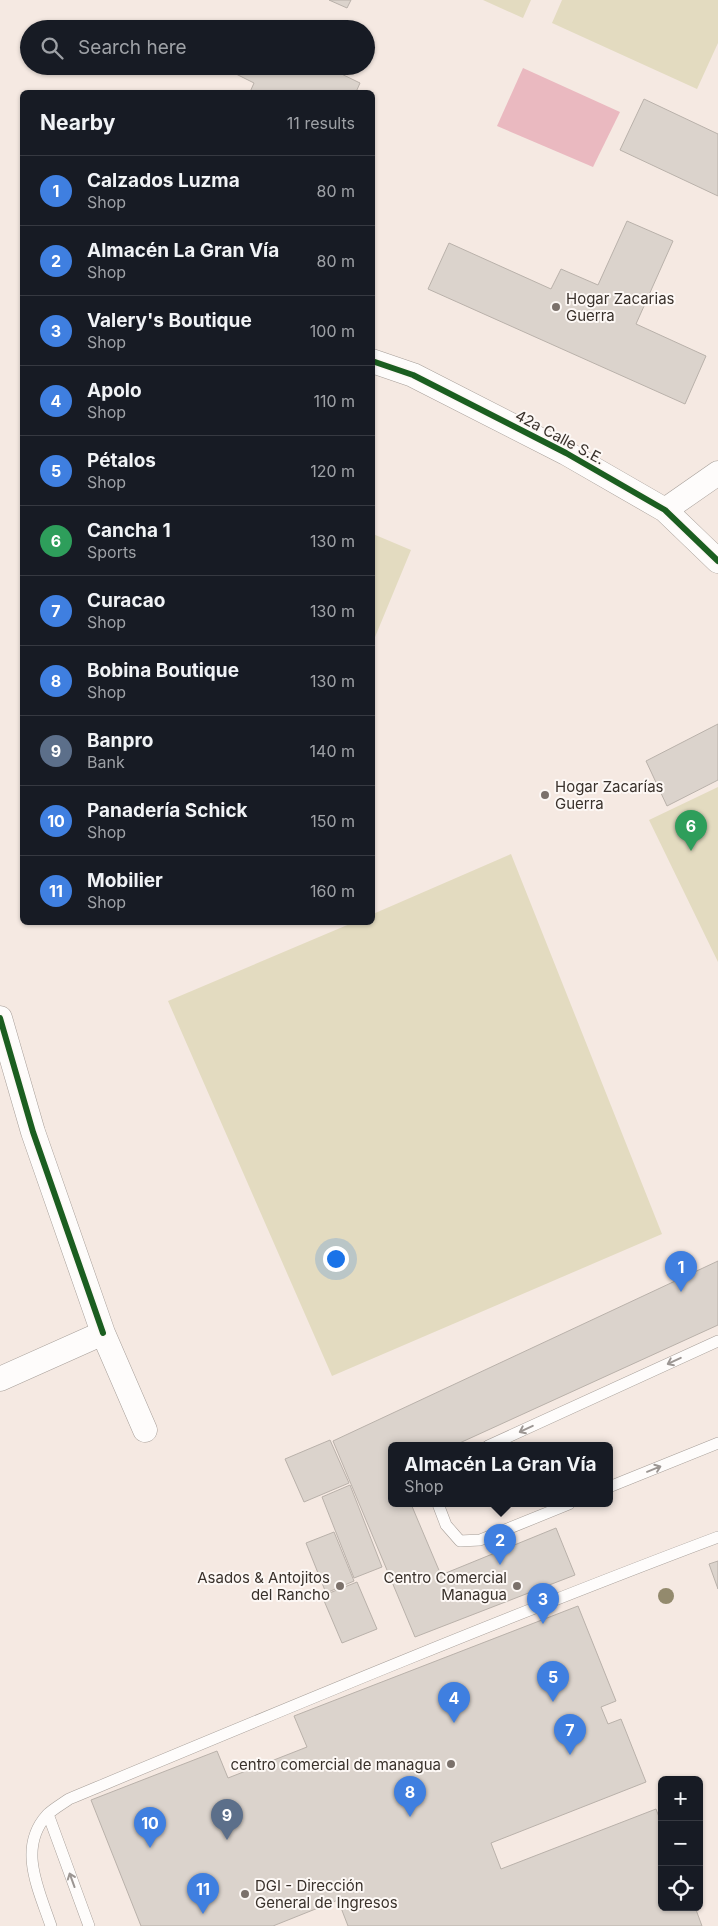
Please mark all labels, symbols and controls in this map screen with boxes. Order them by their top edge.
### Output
search box [20,20,375,75]
icon: search [38,34,66,62]
text: Search here [78,36,187,59]
text: Nearby [40,110,115,135]
text: 11 results [287,113,355,133]
text: Calzados Luzma [87,169,240,192]
text: 1 [53,181,59,201]
text: 80 m [316,181,355,201]
text: Shop [87,192,126,212]
text: Almacén La Gran Vía [87,239,279,262]
text: 2 [51,251,61,271]
text: 80 m [316,251,355,271]
text: Shop [87,262,126,282]
place label: Hogar Zacarias Guerra [566,289,675,325]
marker: Hogar Zacarias Guerra [550,301,562,313]
text: Valery's Boutique [87,309,252,332]
text: 3 [51,321,61,341]
text: 100 m [310,321,355,341]
text: Shop [87,332,126,352]
text: Apolo [87,379,142,402]
text: 4 [51,391,61,411]
text: 110 m [313,391,355,411]
text: Shop [87,402,126,422]
street label: 42a Calle S.E. [512,406,608,468]
text: Pétalos [87,449,156,472]
text: 5 [51,461,61,481]
text: 120 m [310,461,355,481]
text: Shop [87,472,126,492]
text: Cancha 1 [87,519,171,542]
text: 6 [51,531,61,551]
text: 130 m [310,531,355,551]
text: Sports [87,542,136,562]
text: Curacao [87,589,165,612]
text: 7 [51,601,61,621]
text: 130 m [310,601,355,621]
text: Shop [87,612,126,632]
text: Bobina Boutique [87,659,239,682]
text: 8 [51,671,61,691]
text: 130 m [310,671,355,691]
text: Shop [87,682,126,702]
text: Banpro [87,729,153,752]
text: 9 [51,741,61,761]
text: 140 m [310,741,355,761]
text: Bank [87,752,125,772]
place label: Hogar Zacarías Guerra [555,777,664,813]
marker: Hogar Zacarías Guerra [539,789,551,801]
text: Panadería Schick [87,799,248,822]
pin: 6 [675,810,707,851]
text: 10 [47,811,65,831]
text: 150 m [310,811,355,831]
text: Shop [87,822,126,842]
text: Mobilier [87,869,163,892]
text: 11 [49,881,63,901]
text: 160 m [310,881,355,901]
text: Shop [87,892,126,912]
your location [323,1246,349,1272]
pin: 1 [665,1251,697,1292]
one-way arrow [667,1357,682,1367]
one-way arrow [519,1424,534,1434]
popup [388,1442,613,1507]
text: Almacén La Gran Vía [404,1453,597,1476]
one-way arrow [646,1464,661,1473]
text: Shop [404,1476,443,1496]
pin: 2 [484,1524,516,1565]
place label: Asados & Antojitos del Rancho [197,1568,330,1604]
place label: Centro Comercial Managua [383,1568,507,1604]
marker: Asados & Antojitos del Rancho [334,1580,346,1592]
marker: Centro Comercial Managua [511,1580,523,1592]
pin: 3 [527,1583,559,1624]
pin: 5 [537,1661,569,1702]
pin: 4 [438,1682,470,1723]
pin: 7 [554,1714,586,1755]
place label: centro comercial de managua [230,1755,441,1774]
marker: centro comercial de managua [445,1758,457,1770]
pin: 8 [394,1776,426,1817]
map controls [658,1776,703,1911]
button: + [658,1776,703,1821]
pin: 9 [211,1799,243,1840]
pin: 10 [134,1807,166,1848]
button: − [658,1821,703,1866]
button: locate [658,1866,703,1911]
one-way arrow [67,1873,76,1888]
pin: 11 [187,1873,219,1914]
place label: DGI - Dirección General de Ingresos [255,1876,398,1912]
marker: DGI - Dirección General de Ingresos [239,1888,251,1900]

